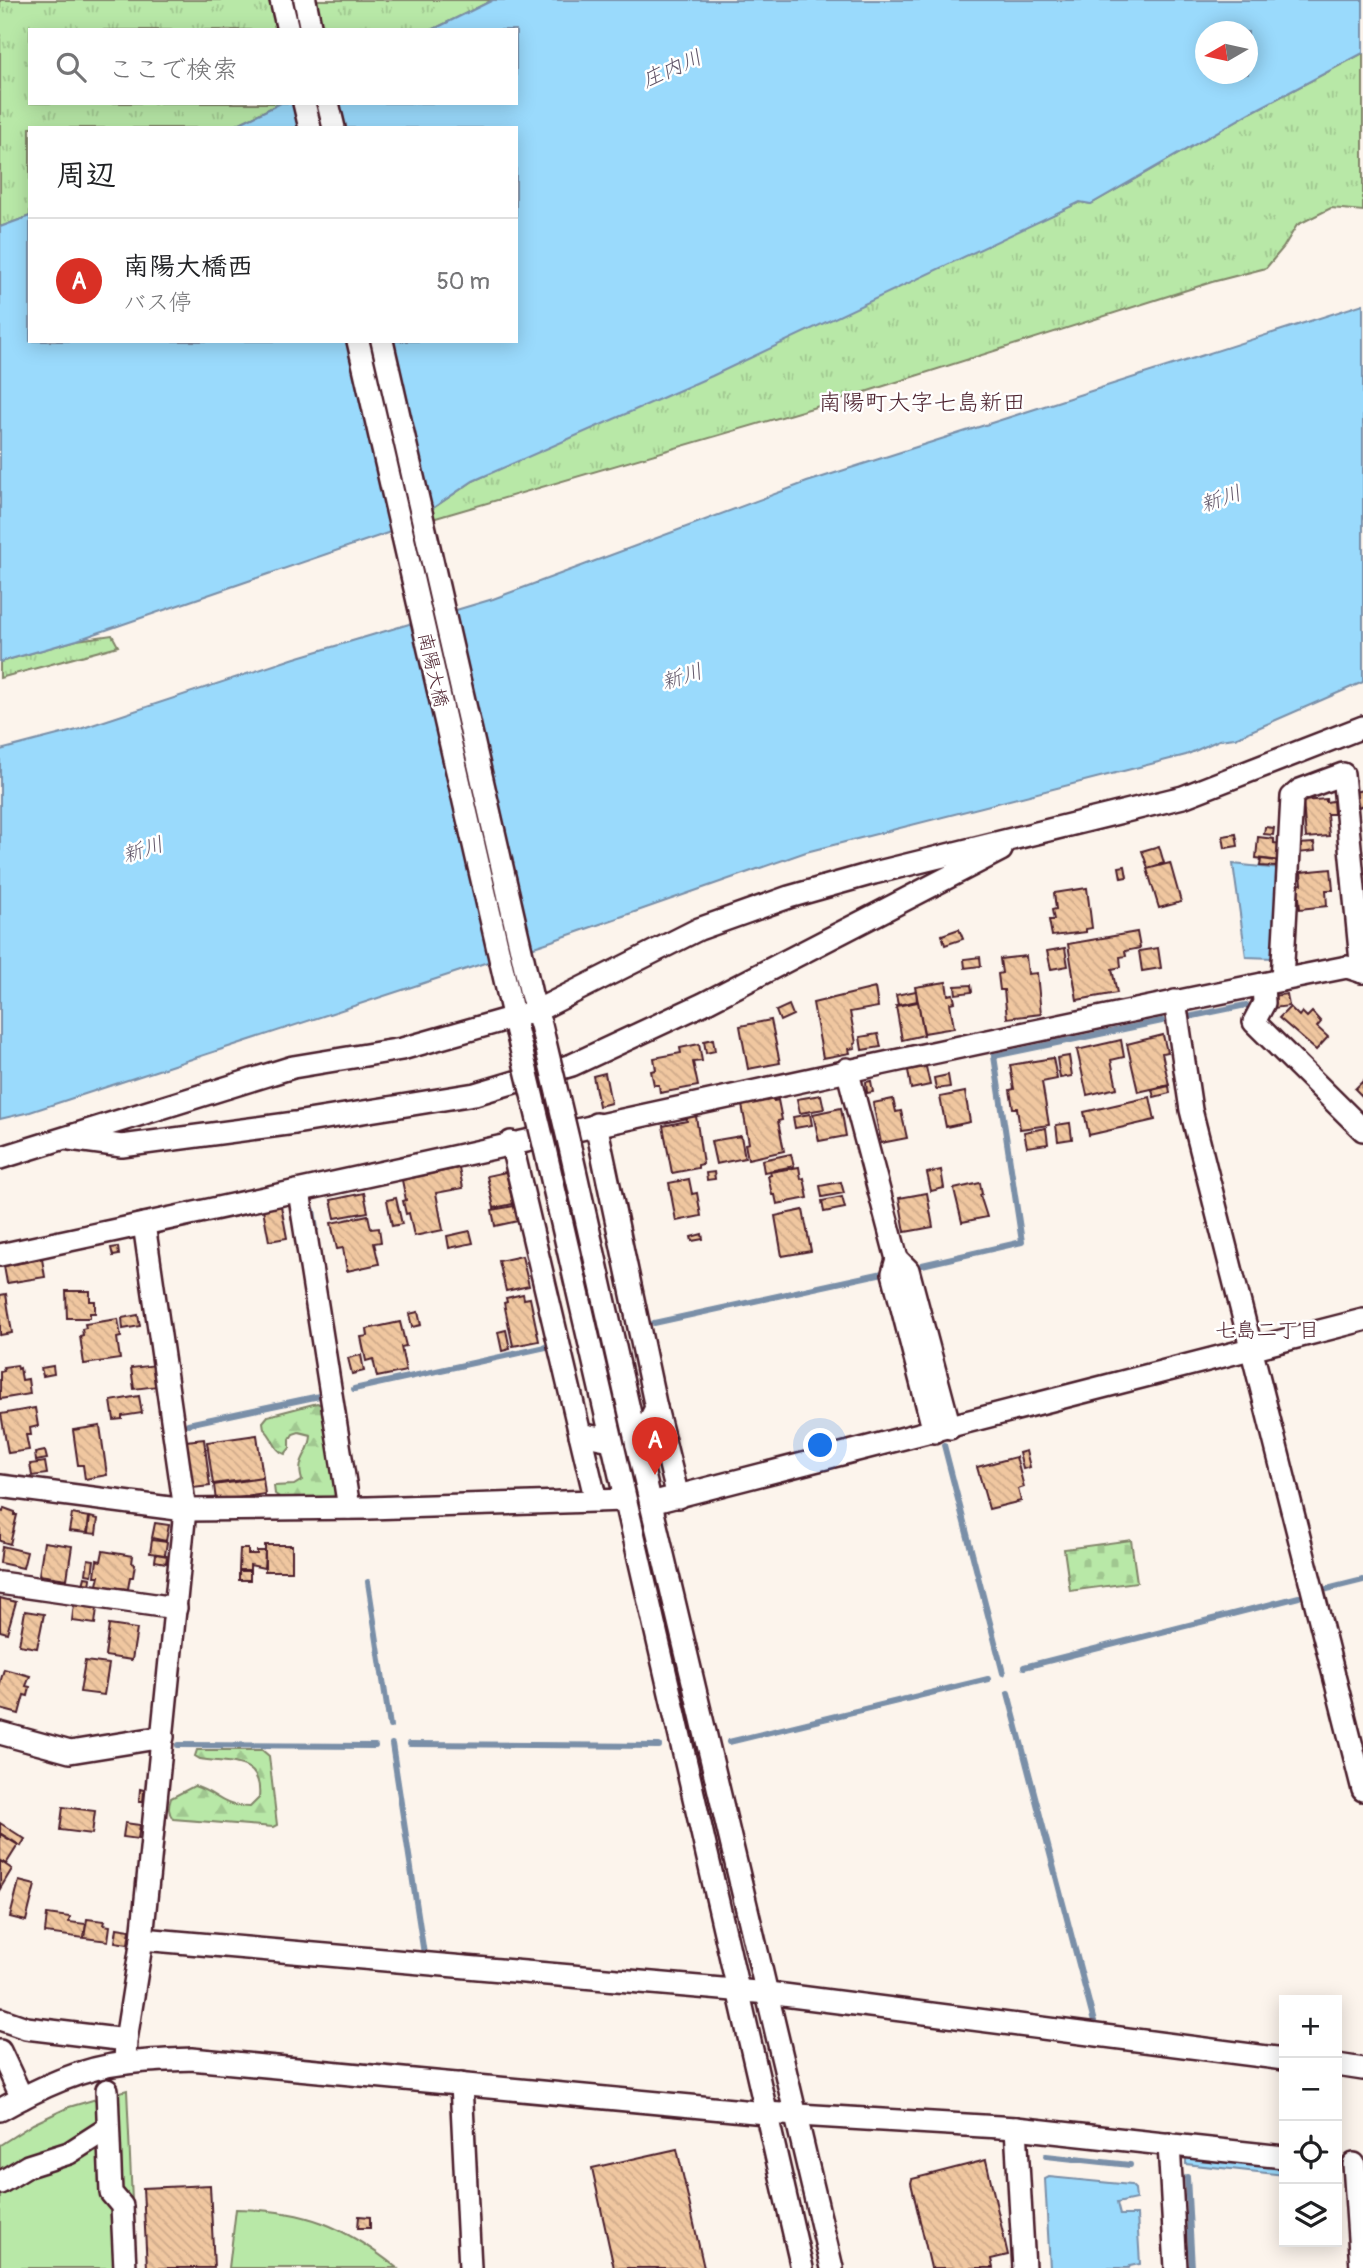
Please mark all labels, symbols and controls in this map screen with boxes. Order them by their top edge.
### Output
north arrow [1195,21,1258,84]
search box [28,28,518,105]
water label: 庄内川 [638,44,706,94]
icon: search [52,48,90,86]
text: ここで検索 [108,54,238,86]
text: 周辺 [56,157,116,194]
text: 南陽大橋西 [123,251,253,283]
text: A [72,267,86,296]
text: 50 m [436,267,490,296]
text: バス停 [123,288,192,317]
district label: 南陽町大字七島新田 [819,388,1026,417]
water label: 新川 [1197,479,1245,519]
street label: 南陽大橋 [413,630,453,710]
water label: 新川 [658,658,706,696]
water label: 新川 [119,831,167,869]
district label: 七島二丁目 [1215,1317,1320,1344]
pin: A [632,1417,678,1475]
your location [803,1428,837,1462]
map controls [1279,1995,1342,2247]
button: + [1279,1995,1342,2058]
button: − [1279,2058,1342,2121]
button: locate [1279,2121,1342,2184]
button: layers [1279,2184,1342,2247]

